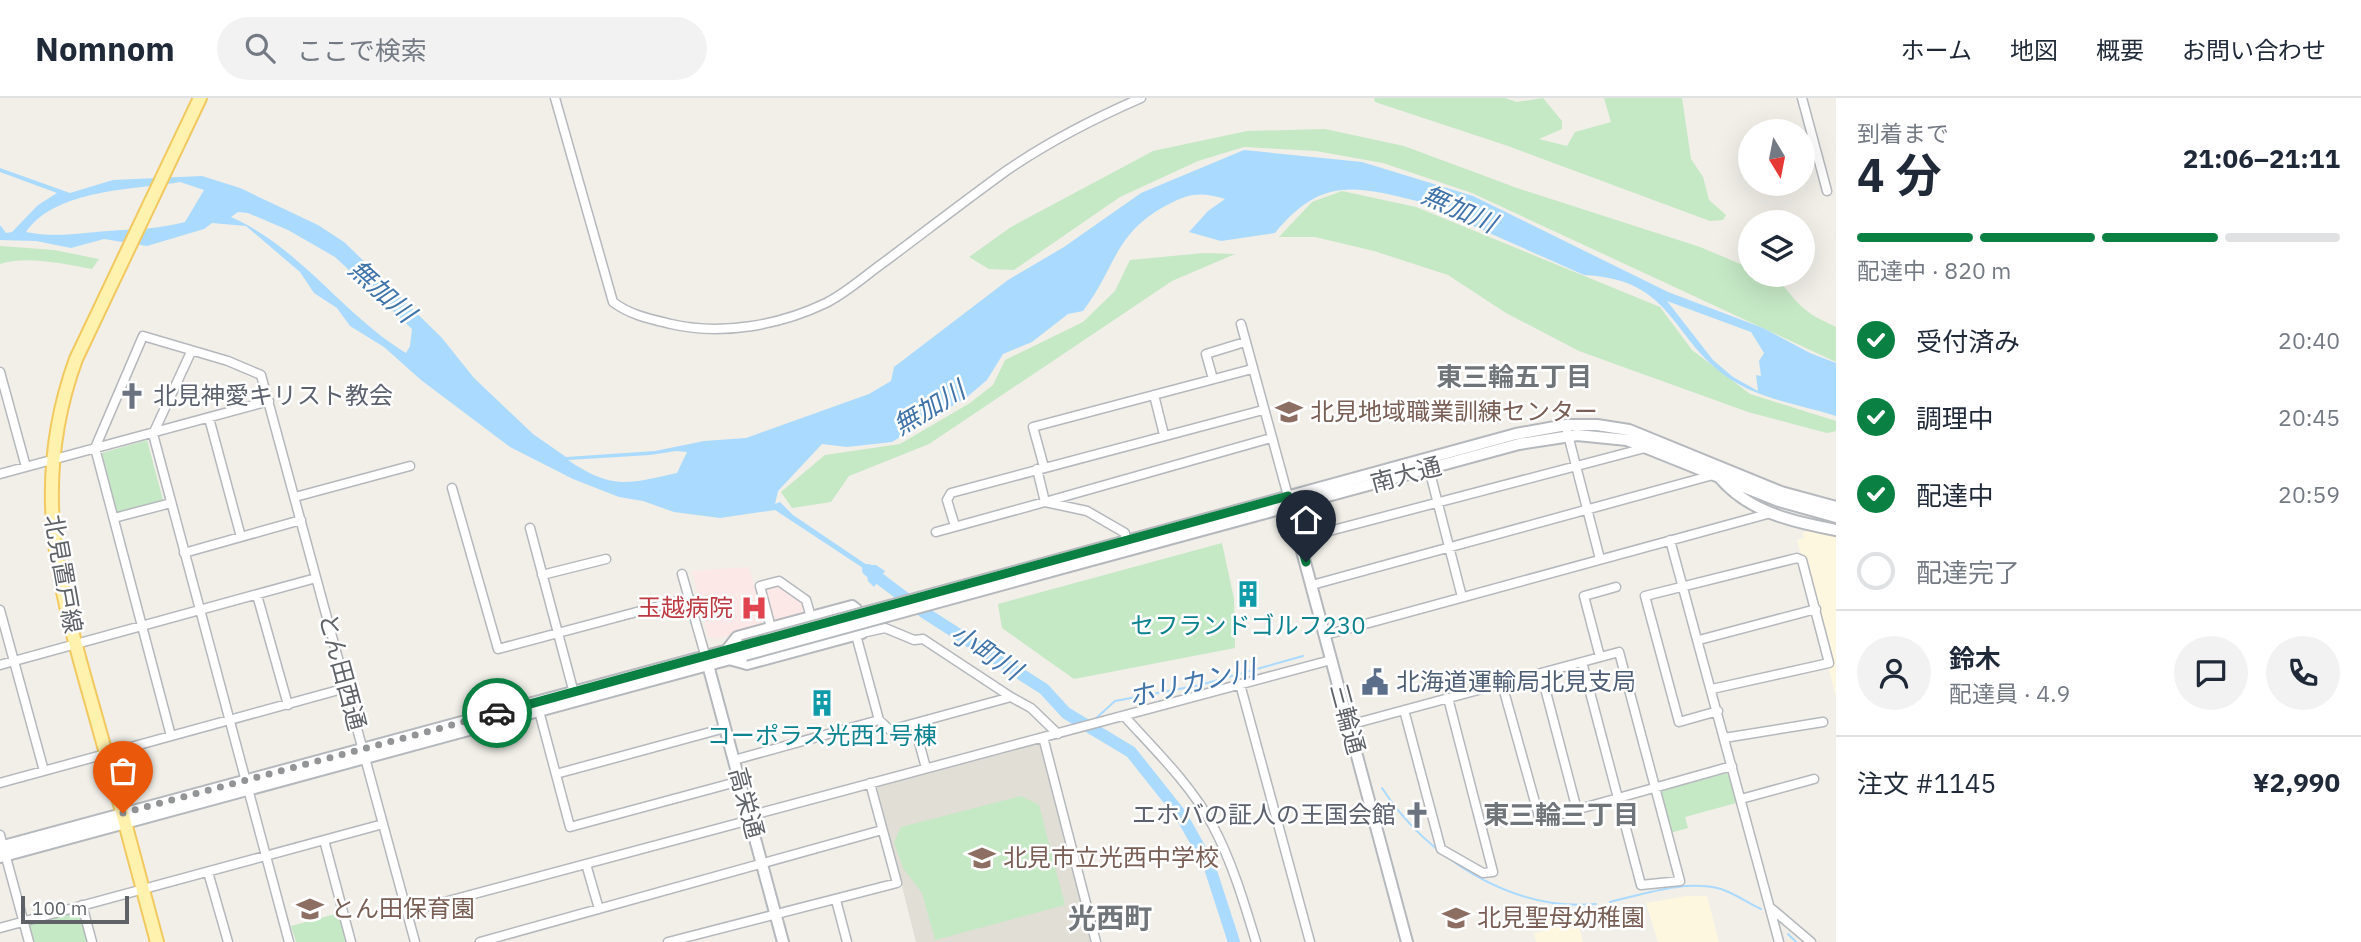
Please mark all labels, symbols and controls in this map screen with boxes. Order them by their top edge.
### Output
search box [217,17,707,80]
text: Nomnom [35,27,175,70]
icon: search [241,29,279,67]
text: ここで検索 [297,33,427,67]
text: ホーム [1901,34,1972,66]
text: 地図 [2010,34,2058,66]
text: 概要 [2096,34,2144,66]
text: お問い合わせ [2182,34,2326,66]
text: 到着まで [1857,118,1949,148]
north arrow [1738,119,1815,196]
map controls [1738,119,1815,287]
text: 21:06–21:11 [2183,141,2340,175]
text: 4 分 [1857,145,1941,205]
water label: 無加川 [1417,177,1505,241]
button: layers [1738,210,1815,287]
water label: 無加川 [342,252,425,331]
text: 配達中 · 820 m [1857,255,2011,285]
icon: check [1857,321,1895,359]
text: 受付済み [1916,324,2020,358]
text: 20:40 [2278,325,2340,355]
district label: 東三輪五丁目 [1436,359,1592,393]
water label: 無加川 [886,371,973,442]
place label: 北見神愛キリスト教会 [153,379,393,411]
church icon: 北見神愛キリスト教会 [117,381,147,411]
place label: 北見地域職業訓練センター [1310,395,1598,427]
school or university icon: 北見地域職業訓練センター [1274,397,1304,427]
icon: check [1857,398,1895,436]
text: 調理中 [1916,401,1994,435]
text: 20:45 [2278,402,2340,432]
street label: 南大通 [1367,449,1445,499]
icon: check [1857,475,1895,513]
text: 配達中 [1916,478,1994,512]
text: 20:59 [2278,479,2340,509]
pin [1276,490,1336,562]
icon: home [1287,501,1325,539]
street label: 北見置戸線 [38,512,90,636]
text: 配達完了 [1916,555,2020,589]
building icon: セフランドゴルフ230 [1233,579,1263,609]
place label: 玉越病院 [637,591,733,623]
hospital icon: 玉越病院 [739,593,769,623]
place label: セフランドゴルフ230 [1130,609,1366,641]
street label: とん田西通 [312,610,374,734]
water label: 小町川 [945,616,1031,688]
button: person [1857,636,1931,710]
button: chat [2174,636,2248,710]
button: phone [2266,636,2340,710]
text: 鈴木 [1949,641,2001,675]
water label: ホリカン川 [1125,650,1262,713]
place label: 北海道運輸局北見支局 [1396,665,1636,697]
public building icon: 北海道運輸局北見支局 [1360,667,1390,697]
courier [462,678,532,748]
text: 配達員 · 4.9 [1949,678,2070,708]
street label: 三輪通 [1323,680,1373,758]
building icon: コーポラス光西1号棟 [807,688,837,718]
icon: car [478,694,516,732]
place label: コーポラス光西1号棟 [707,719,937,751]
pin [93,741,153,813]
icon: bag [104,752,142,790]
street label: 高栄通 [722,764,772,842]
text: ¥2,990 [2253,765,2340,799]
text: 注文 #1145 [1857,766,1996,800]
district label: 東三輪三丁目 [1483,797,1639,831]
place label: エホバの証人の王国会館 [1132,798,1396,830]
church icon: エホバの証人の王国会館 [1402,800,1432,830]
place label: 北見市立光西中学校 [1003,841,1219,873]
school or university icon: 北見市立光西中学校 [967,843,997,873]
place label: とん田保育園 [331,892,475,924]
scale bar [21,893,130,925]
school or university icon: とん田保育園 [295,894,325,924]
text: 100 m [32,896,87,920]
district label: 光西町 [1068,899,1152,936]
place label: 北見聖母幼稚園 [1477,901,1645,933]
school or university icon: 北見聖母幼稚園 [1441,903,1471,933]

